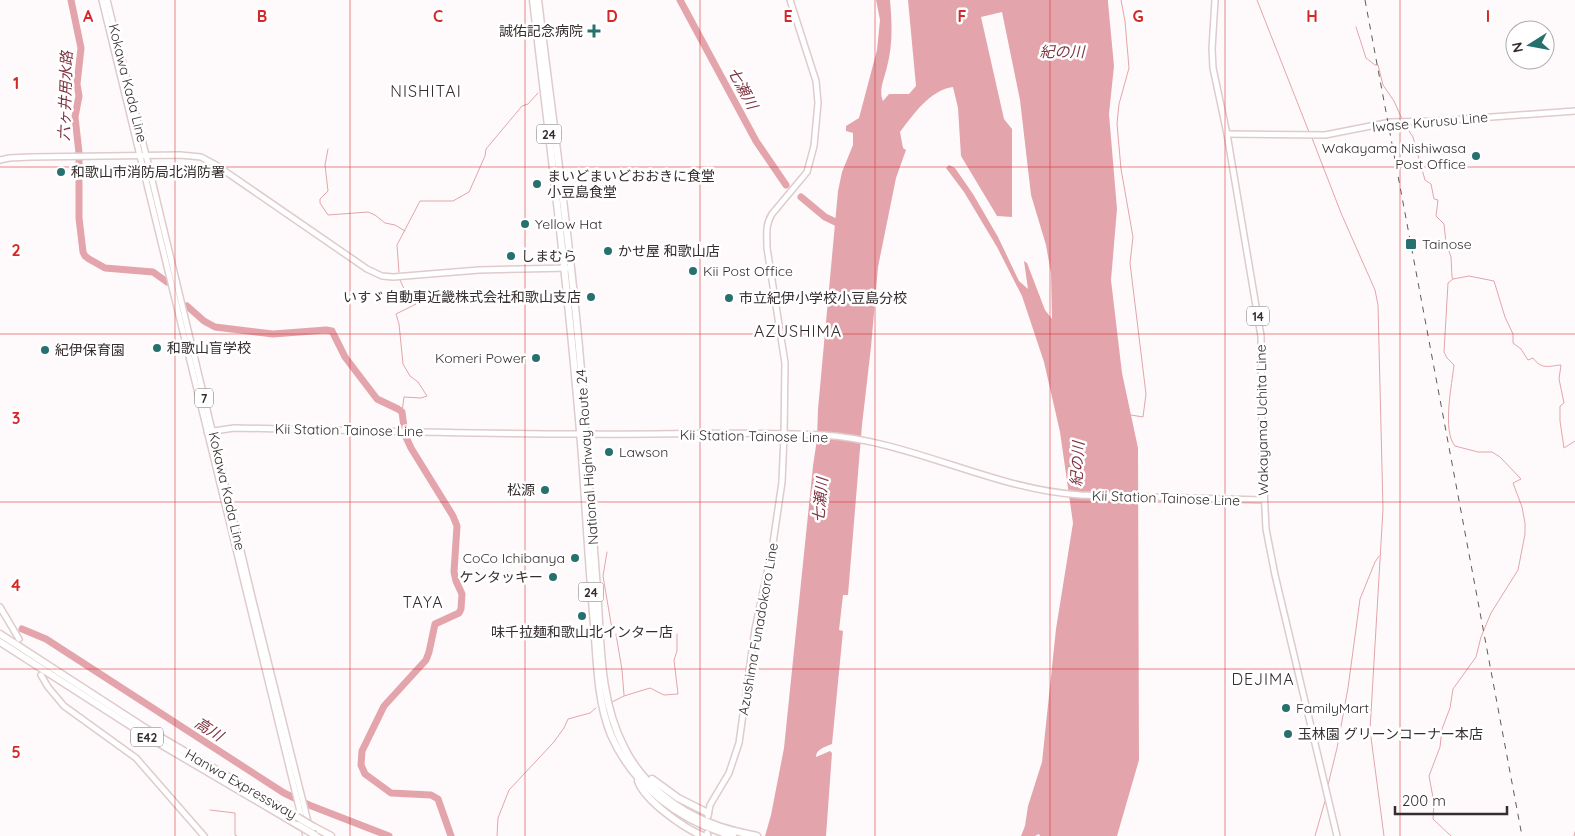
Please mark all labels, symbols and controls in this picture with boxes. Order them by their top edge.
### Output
text: A [83,6,94,26]
text: B [257,6,267,26]
text: C [433,6,443,26]
text: D [606,6,618,26]
text: E [783,6,793,26]
text: F [958,6,967,26]
text: G [1132,6,1144,26]
text: H [1306,6,1318,26]
text: I [1486,6,1490,26]
north arrow [1505,20,1555,70]
street label: Kokawa Kada Line [105,22,151,144]
place label: 誠佑記念病院 [499,22,583,40]
marker: 誠佑記念病院 [587,24,601,38]
text: N [1507,41,1527,54]
water label: 紀の川 [1039,42,1086,61]
water label: 六ヶ井用水路 [54,49,76,141]
water label: 七瀬川 [724,64,763,114]
text: 1 [13,73,19,93]
district label: NISHITAI [390,81,462,101]
street label: Iwase Kurusu Line [1371,108,1489,136]
road number: 24 [536,125,562,144]
place label: Wakayama Nishiwasa Post Office [1322,139,1466,173]
marker: Wakayama Nishiwasa Post Office [1470,150,1482,162]
place label: 和歌山市消防局北消防署 [71,163,225,181]
marker: 和歌山市消防局北消防署 [55,166,67,178]
place label: まいどまいどおおきに食堂 小豆島食堂 [547,167,715,201]
marker: まいどまいどおおきに食堂 小豆島食堂 [531,178,543,190]
place label: Yellow Hat [535,215,603,233]
marker: Yellow Hat [519,218,531,230]
place label: Tainose [1422,235,1472,253]
marker: Tainose [1404,237,1418,251]
text: 2 [11,240,21,260]
place label: かせ屋 和歌山店 [618,242,720,260]
marker: かせ屋 和歌山店 [602,245,614,257]
place label: しまむら [521,247,577,265]
marker: しまむら [505,250,517,262]
place label: Kii Post Office [703,262,793,280]
marker: Kii Post Office [687,265,699,277]
place label: いすゞ自動車近畿株式会社和歌山支店 [343,288,581,306]
place label: 市立紀伊小学校小豆島分校 [739,289,907,307]
marker: いすゞ自動車近畿株式会社和歌山支店 [585,291,597,303]
marker: 市立紀伊小学校小豆島分校 [723,292,735,304]
road number: 14 [1247,306,1269,326]
district label: AZUSHIMA [754,321,842,341]
place label: 和歌山盲学校 [167,339,251,357]
place label: 紀伊保育園 [55,341,125,359]
marker: 和歌山盲学校 [151,342,163,354]
marker: 紀伊保育園 [39,344,51,356]
street label: Wakayama Uchita Line [1252,344,1272,496]
place label: Komeri Power [435,349,527,367]
marker: Komeri Power [530,352,542,364]
street label: National Highway Route 24 [572,369,602,545]
road number: 7 [195,388,213,408]
text: 3 [12,408,20,428]
street label: Kii Station Tainose Line [275,420,423,440]
street label: Kii Station Tainose Line [680,426,828,446]
street label: Kokawa Kada Line [205,430,249,552]
water label: 紀の川 [1066,439,1088,487]
place label: Lawson [619,443,668,461]
marker: Lawson [603,446,615,458]
water label: 七瀬川 [809,475,832,523]
place label: 松源 [507,481,535,499]
marker: 松源 [539,484,551,496]
street label: Kii Station Tainose Line [1092,486,1241,510]
street label: Azushima Funadokoro Line [734,541,782,717]
place label: CoCo Ichibanya [463,549,565,567]
marker: CoCo Ichibanya [569,552,581,564]
place label: ケンタッキー [459,568,543,586]
marker: ケンタッキー [547,571,559,583]
text: 4 [11,575,21,595]
road number: 24 [578,582,604,602]
district label: TAYA [402,592,444,612]
marker: 味千拉麺和歌山北インター店 [576,610,588,622]
place label: 味千拉麺和歌山北インター店 [491,623,673,641]
district label: DEJIMA [1231,669,1295,689]
place label: FamilyMart [1296,699,1369,717]
marker: FamilyMart [1280,702,1292,714]
water label: 高川 [191,713,228,746]
place label: 玉林園 グリーンコーナー本店 [1298,725,1483,743]
road number: E42 [131,728,163,746]
marker: 玉林園 グリーンコーナー本店 [1282,728,1294,740]
text: 5 [11,742,21,762]
street label: Hanwa Expressway [182,745,300,823]
scale bar [1395,784,1508,816]
text: 200 m [1402,791,1446,810]

